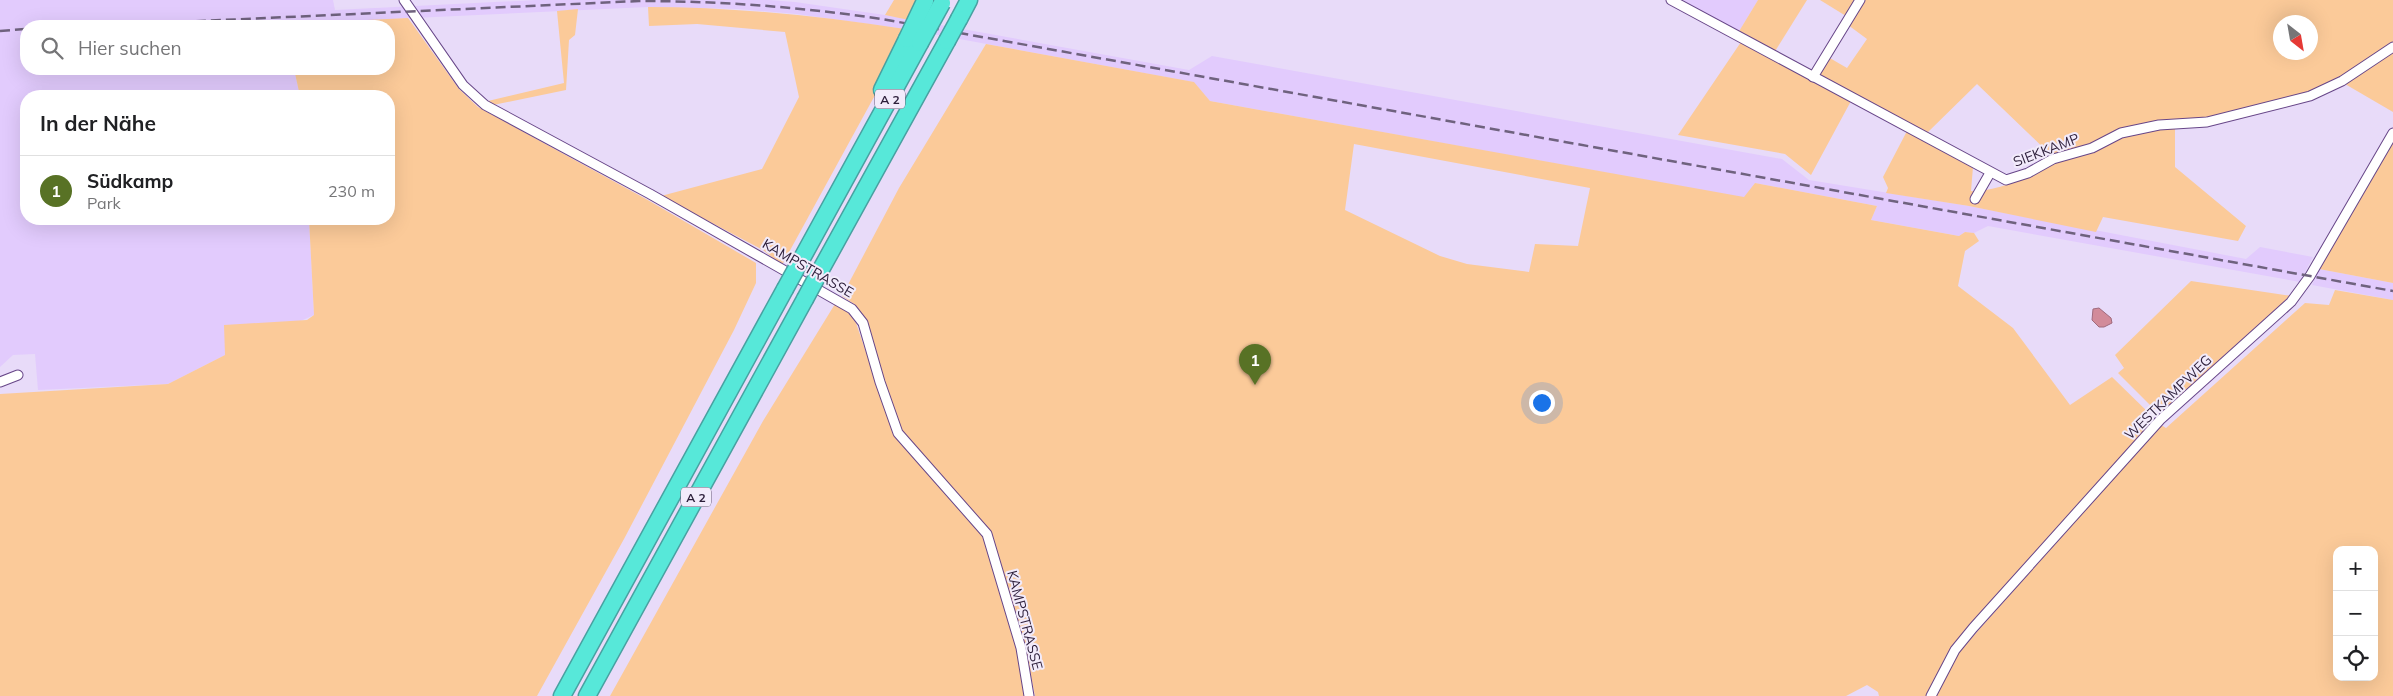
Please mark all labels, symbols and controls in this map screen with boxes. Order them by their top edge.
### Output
north arrow [2273,15,2318,60]
search box [20,20,395,75]
icon: search [38,34,66,62]
text: Hier suchen [78,36,182,60]
road number: A 2 [875,90,905,108]
text: In der Nähe [40,110,156,136]
street label: SIEKKAMP [2010,129,2082,171]
text: Südkamp [87,169,173,193]
text: 1 [51,181,61,201]
text: 230 m [328,181,375,201]
text: Park [87,193,121,213]
street label: KAMPSTRASSE [759,235,857,301]
pin: 1 [1239,344,1271,385]
street label: WESTKAMPWEG [2121,351,2215,443]
your location [1529,390,1555,416]
road number: A 2 [681,488,711,507]
map controls [2333,546,2378,681]
button: + [2333,546,2378,591]
street label: KAMPSTRASSE [1003,568,1047,672]
button: − [2333,591,2378,636]
button: locate [2333,636,2378,681]

